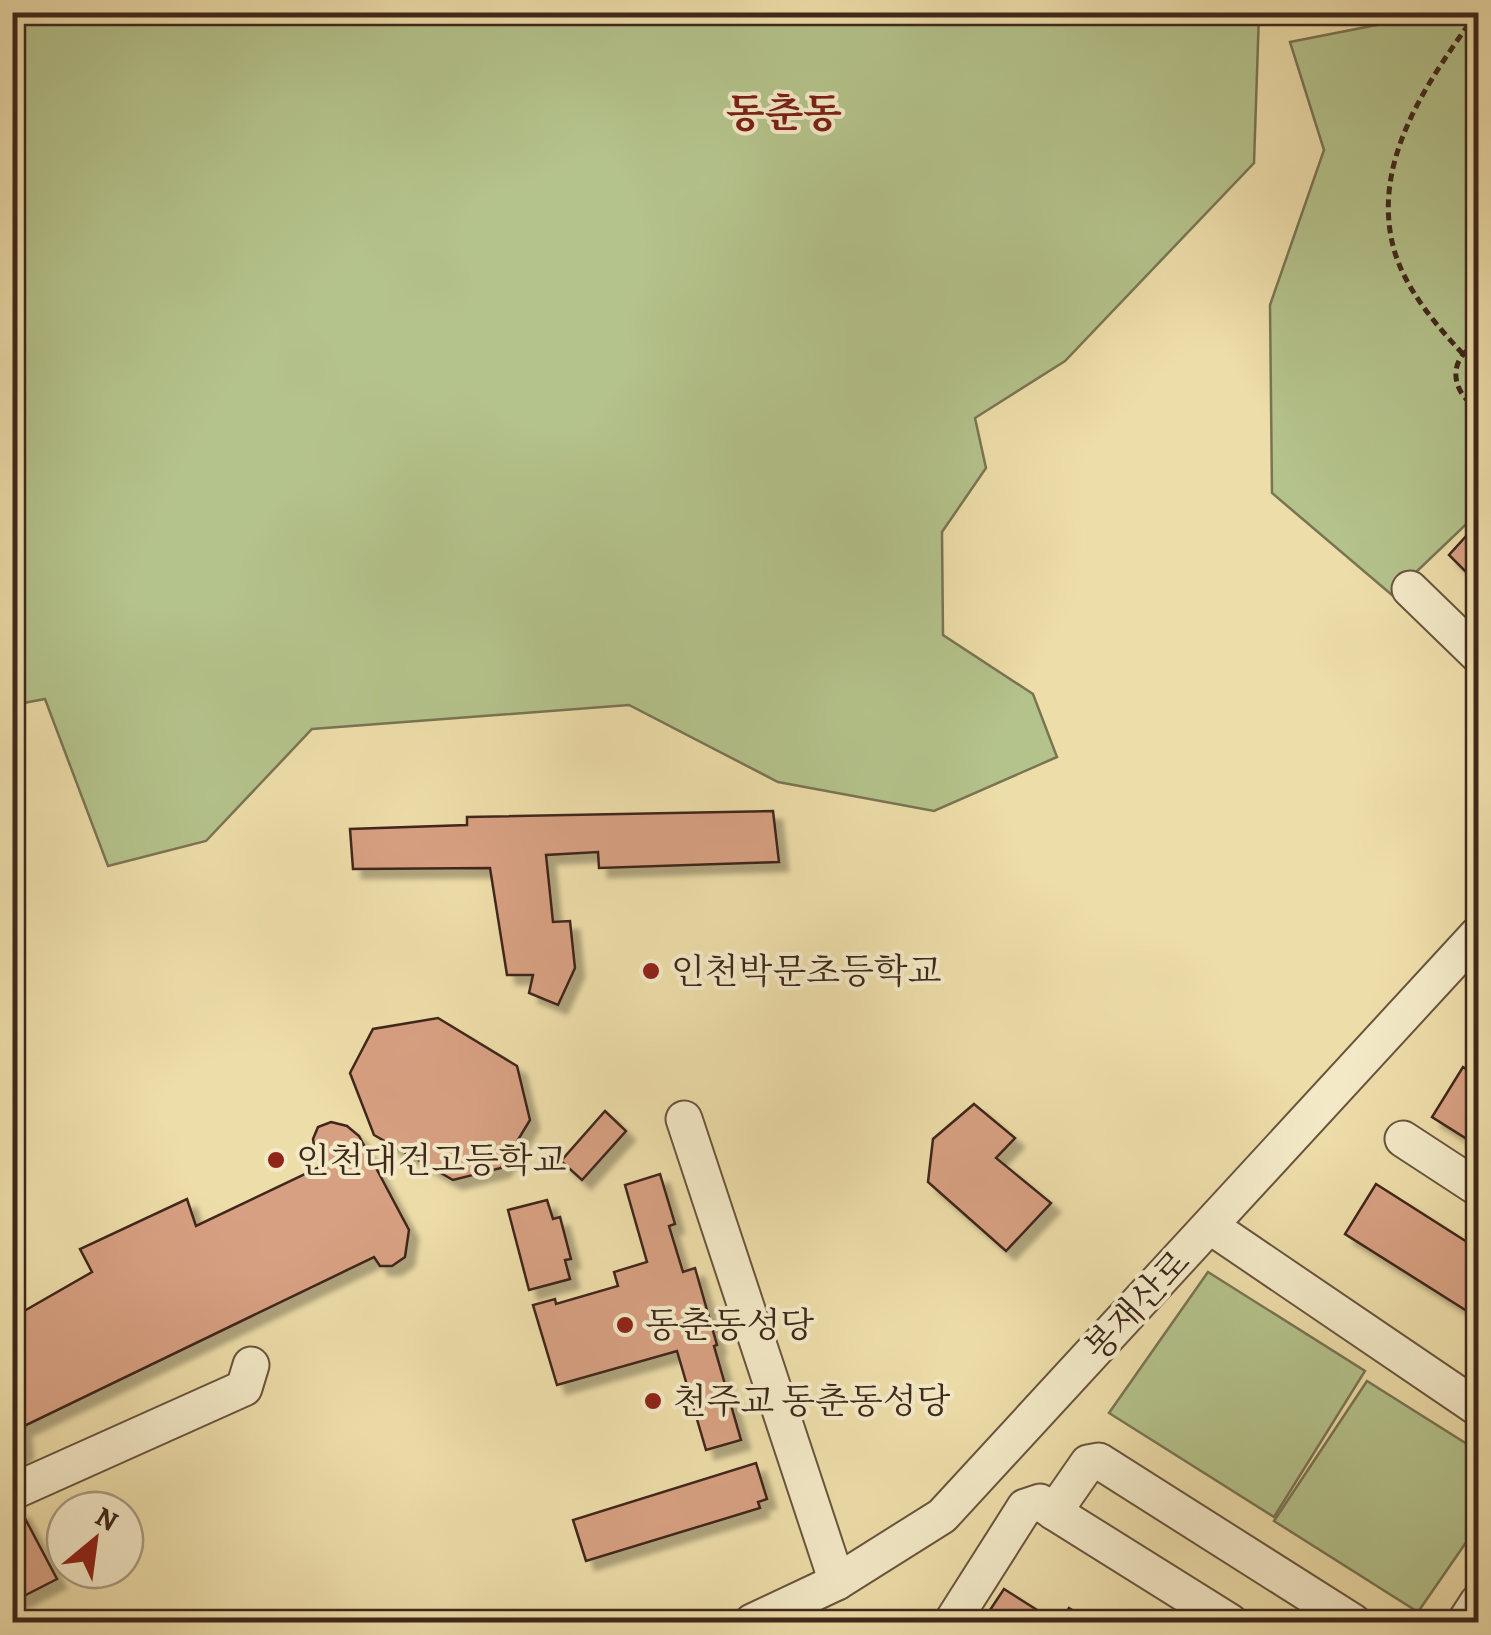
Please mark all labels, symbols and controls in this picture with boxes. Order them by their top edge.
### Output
district label: 동춘동 [726,86,842,141]
place label: 인천박문초등학교 [671,947,941,995]
marker: 인천박문초등학교 [640,960,662,982]
place label: 인천대건고등학교 [296,1136,566,1184]
marker: 인천대건고등학교 [265,1149,287,1171]
street label: 봉재산로 [1073,1239,1201,1371]
place label: 동춘동성당 [645,1301,814,1349]
marker: 동춘동성당 [614,1314,636,1336]
place label: 천주교 동춘동성당 [673,1377,951,1425]
marker: 천주교 동춘동성당 [642,1390,664,1412]
north arrow [45,1490,145,1590]
text: N [89,1497,125,1541]

